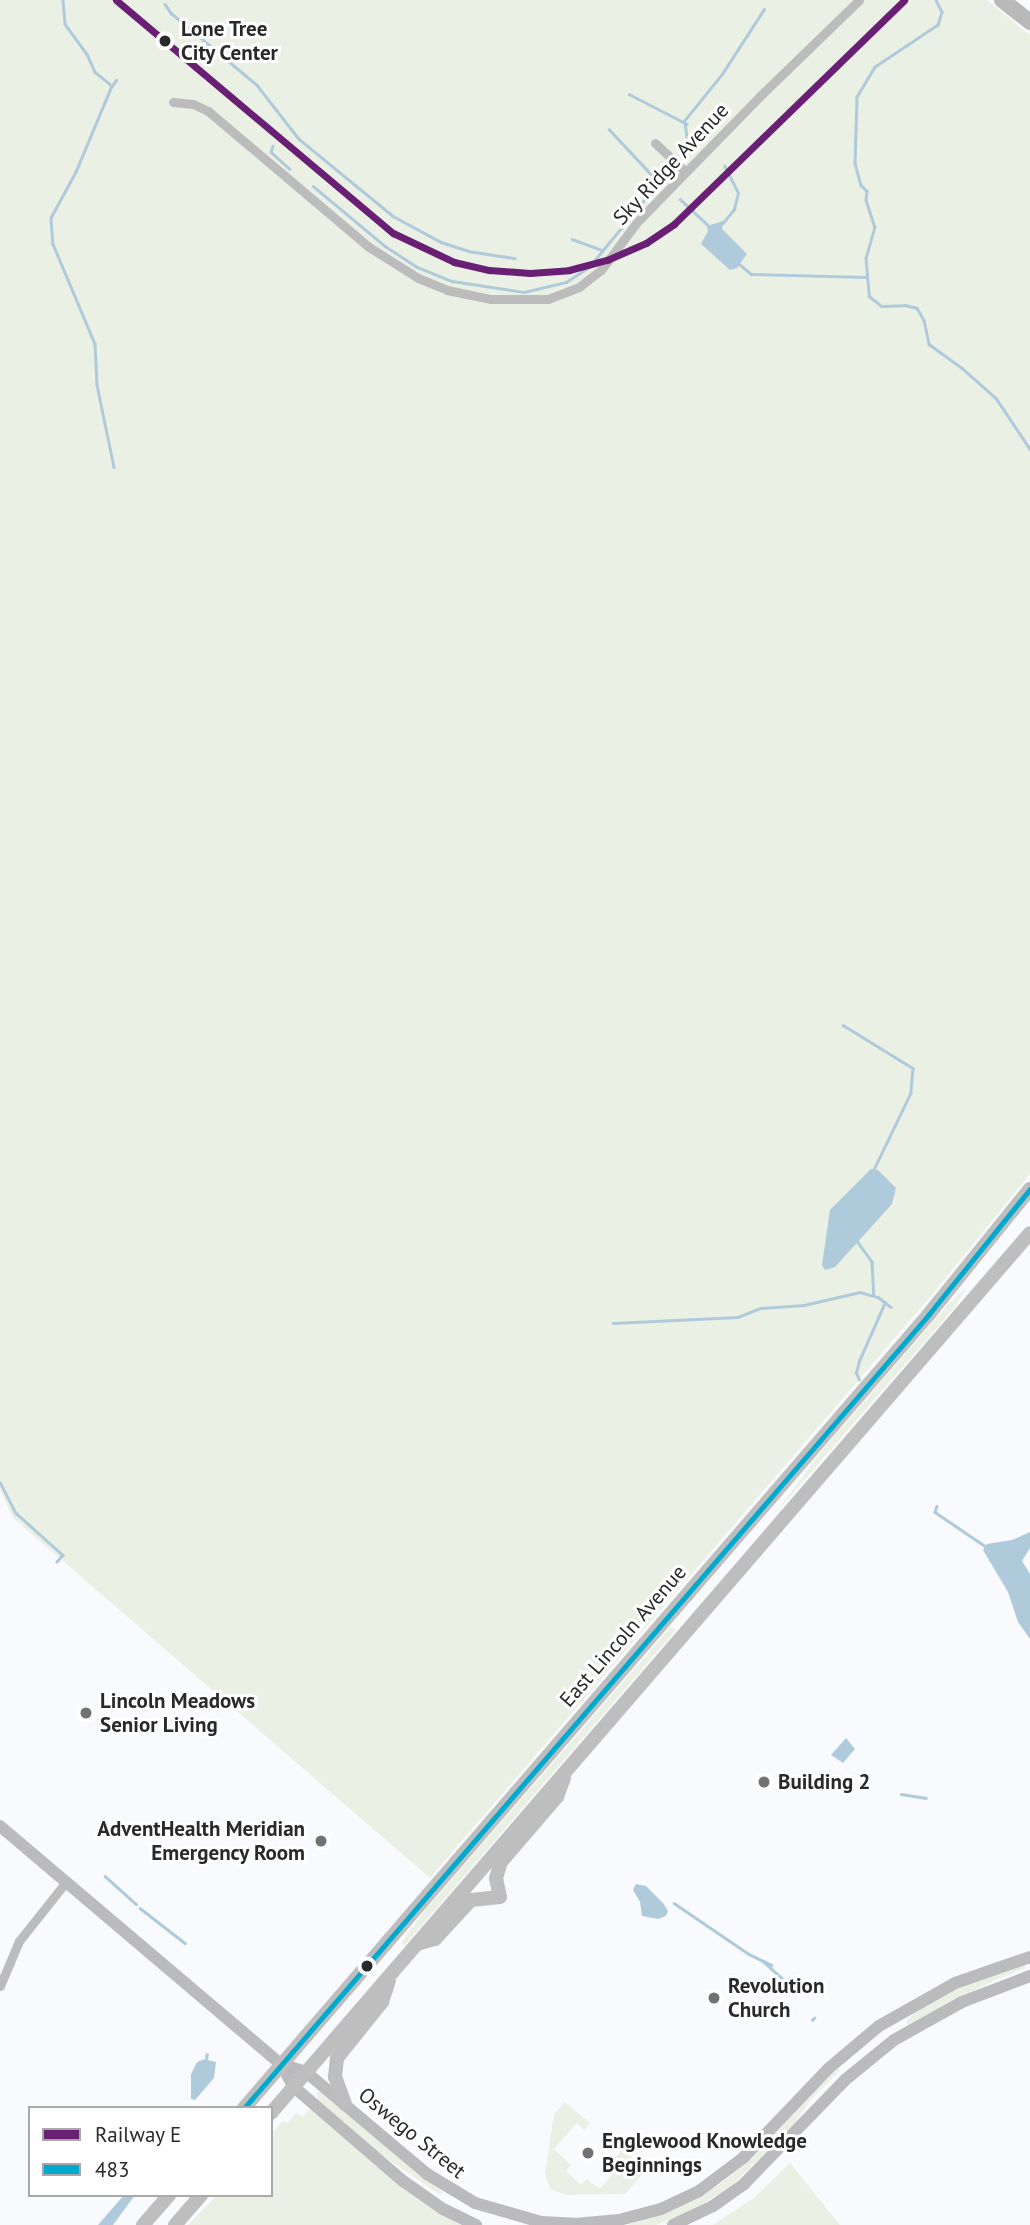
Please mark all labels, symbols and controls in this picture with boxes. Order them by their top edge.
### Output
place label: Lone Tree City Center [181,16,279,66]
marker: Lone Tree City Center [155,31,175,51]
street label: Sky Ridge Avenue [608,97,734,231]
street label: East Lincoln Avenue [554,1560,692,1712]
place label: Lincoln Meadows Senior Living [100,1688,255,1738]
marker: Lincoln Meadows Senior Living [78,1705,94,1721]
place label: Building 2 [778,1769,870,1795]
marker: Building 2 [756,1774,772,1790]
place label: AdventHealth Meridian Emergency Room [97,1816,305,1866]
marker: AdventHealth Meridian Emergency Room [311,1831,331,1851]
unlabelled marker [360,1959,374,1973]
place label: Revolution Church [728,1973,824,2023]
marker: Revolution Church [706,1990,722,2006]
street label: Oswego Street [353,2082,471,2184]
legend [28,2106,273,2197]
text: Railway E [95,2121,181,2148]
place label: Englewood Knowledge Beginnings [602,2128,807,2178]
marker: Englewood Knowledge Beginnings [580,2145,596,2161]
text: 483 [95,2156,129,2183]

